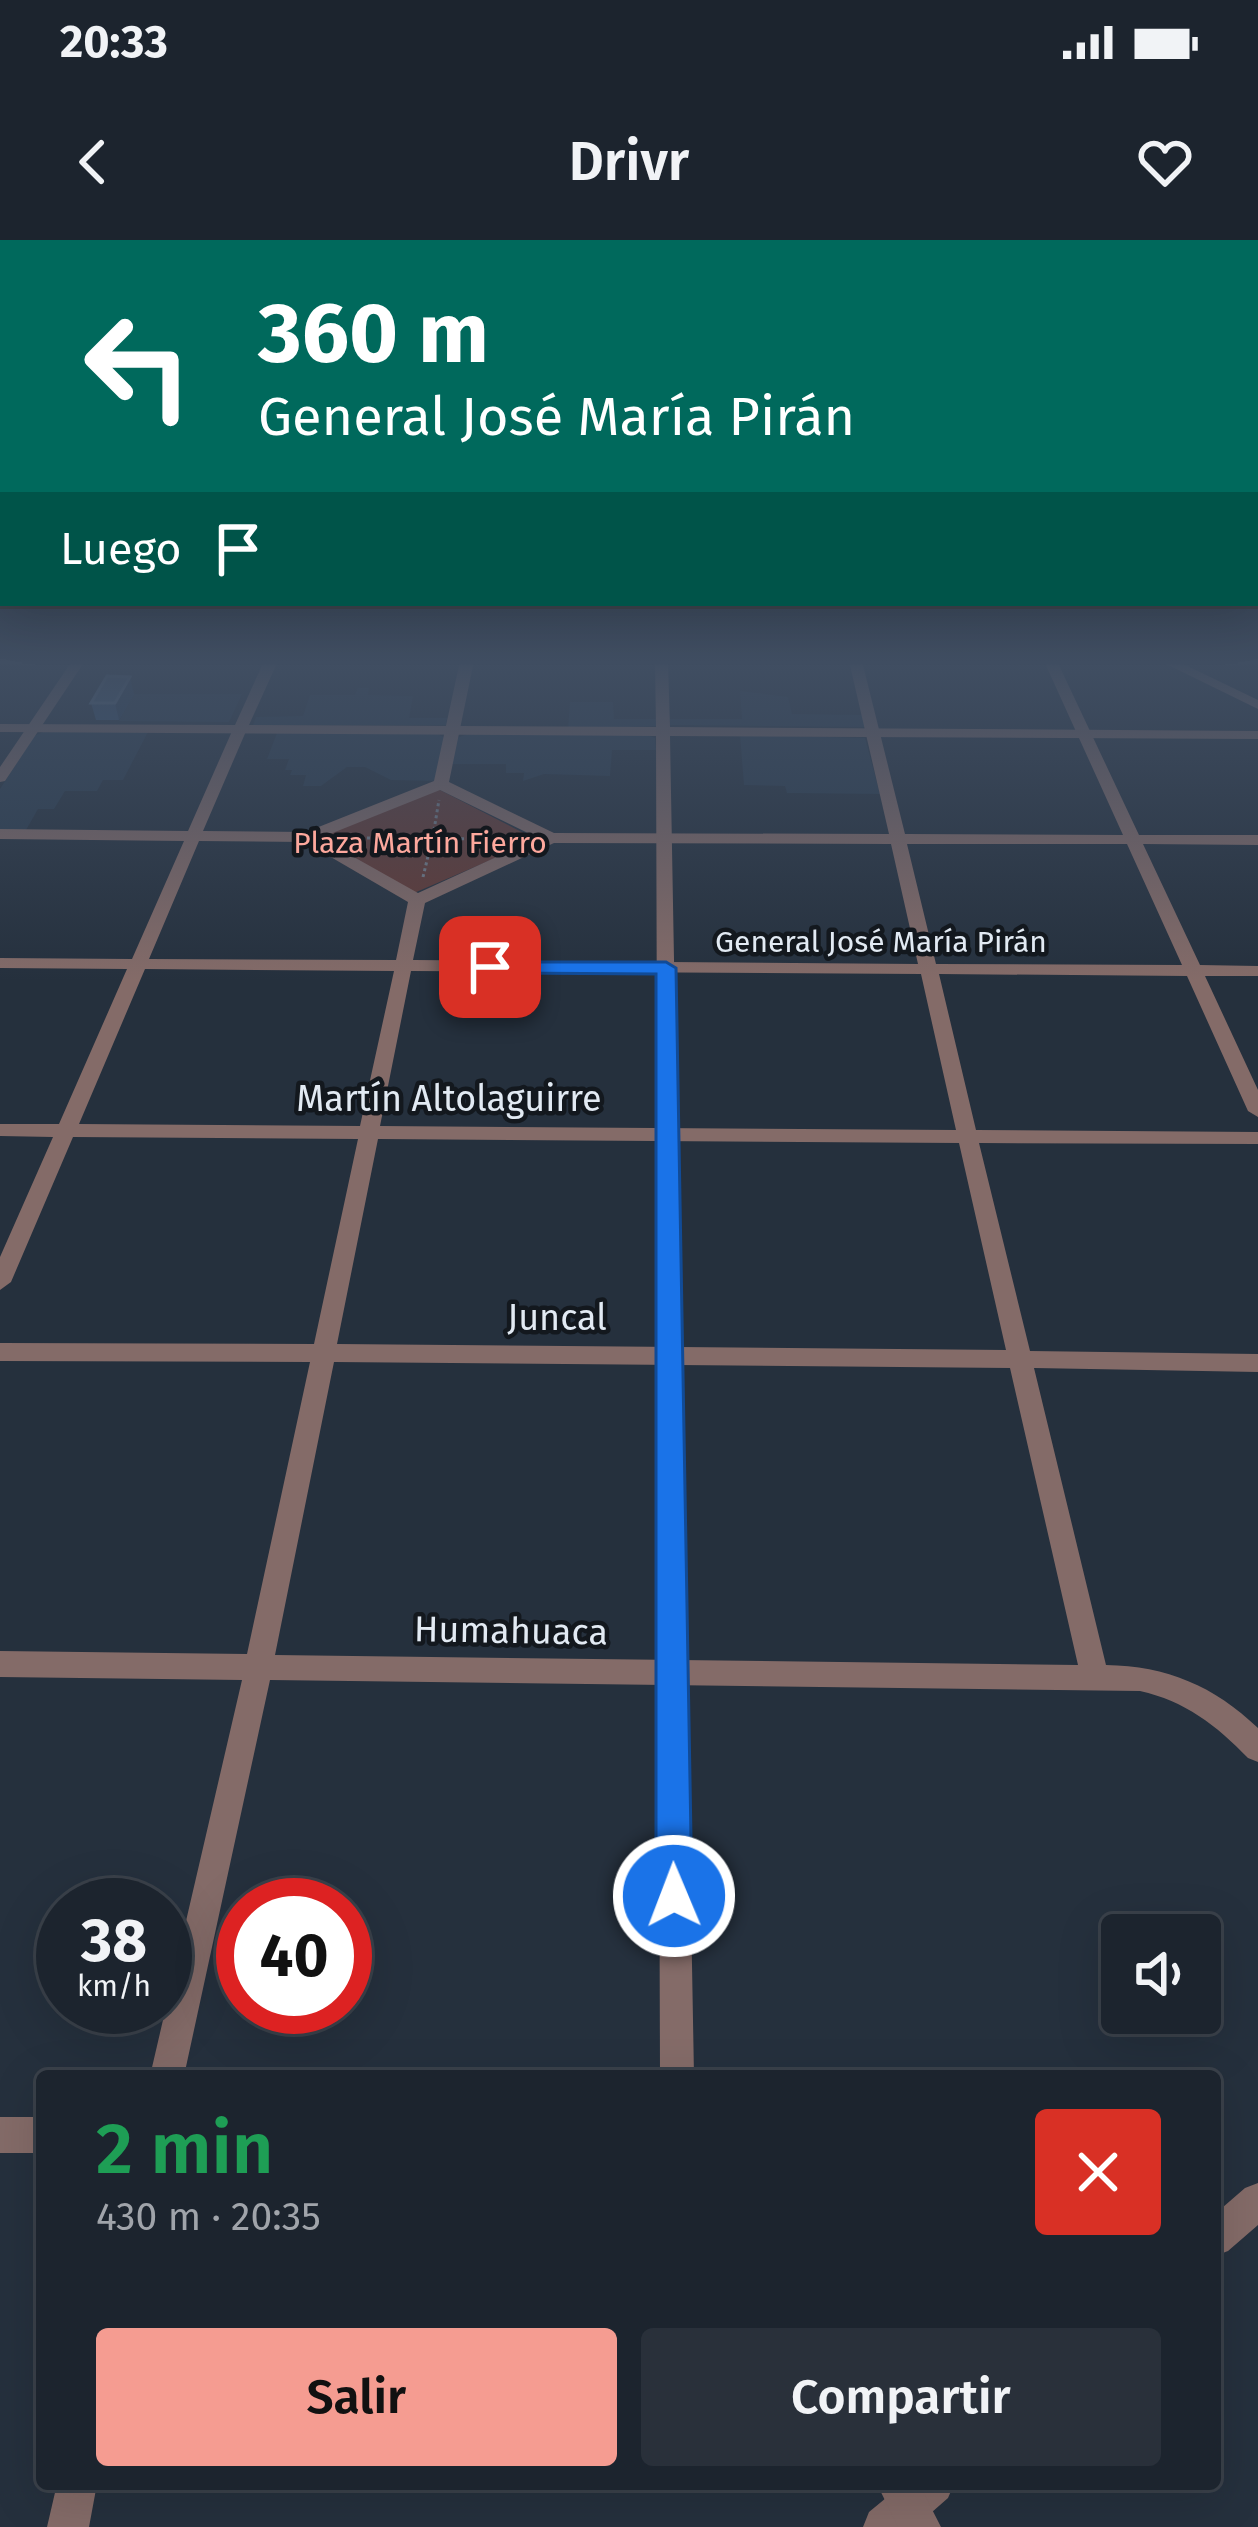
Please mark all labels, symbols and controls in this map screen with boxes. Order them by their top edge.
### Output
text: 20:33 [60,15,168,69]
icon: back [60,129,126,195]
icon: heart [1132,129,1198,195]
text: Drivr [569,130,689,194]
text: 360 m [258,283,489,384]
icon: left [60,288,216,444]
text: General José María Pirán [258,385,855,449]
icon: arrive [205,516,271,582]
text: Luego [60,522,181,576]
park label: Plaza Martín Fierro [293,825,547,861]
pin [439,916,541,1018]
street label: General José María Pirán [715,924,1047,960]
icon: arrive [457,934,523,1000]
street label: Martín Altolaguirre [296,1077,602,1121]
street label: Juncal [507,1296,607,1340]
street label: Humahuaca [414,1607,608,1655]
position arrow [611,1833,737,1959]
speed limit sign: 40 [216,1878,372,2034]
text: 38 [81,1905,147,1977]
map controls [1101,1914,1221,2034]
button: sound [1101,1914,1221,2034]
text: km/h [77,1968,151,2004]
text: 2 min [96,2106,273,2192]
button: close [1035,2109,1161,2235]
text: 430 m · 20:35 [96,2194,321,2240]
button: Salir [96,2328,617,2466]
button: Compartir [641,2328,1161,2466]

